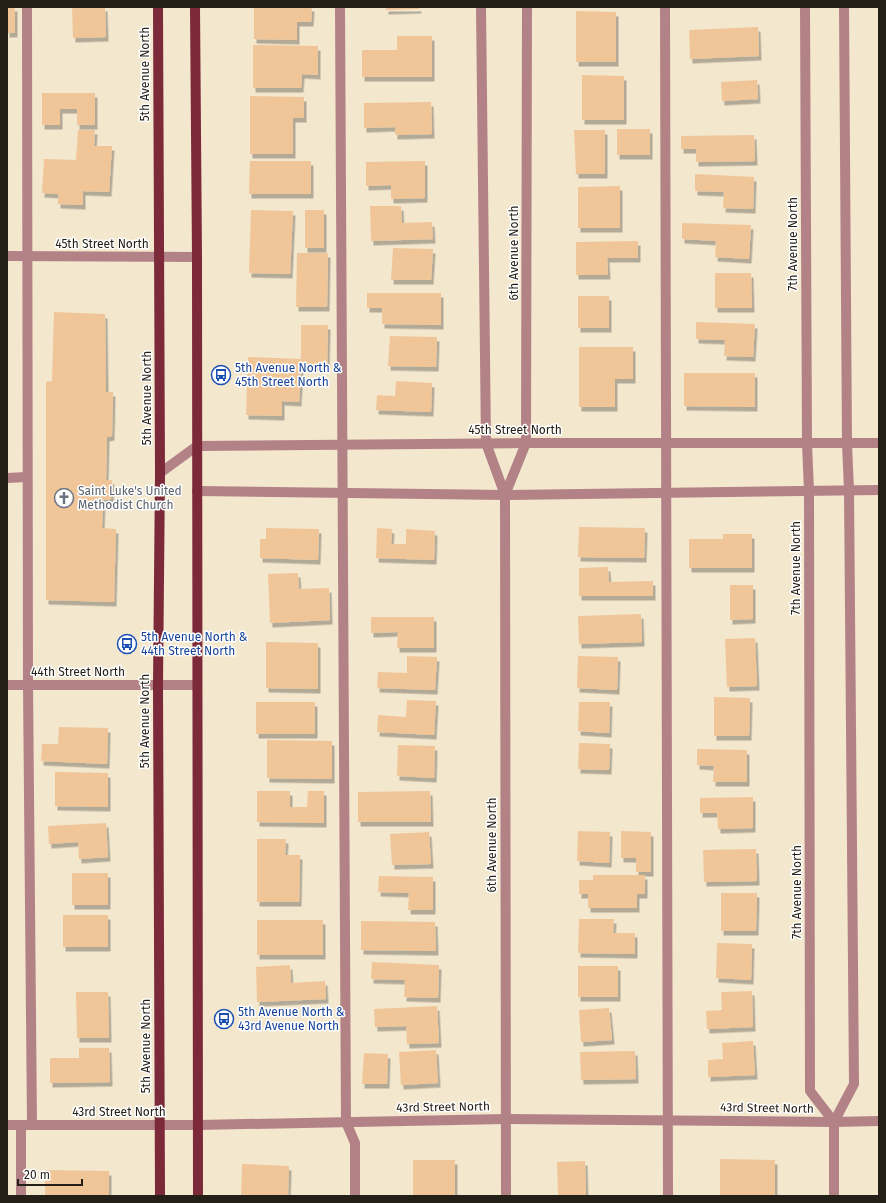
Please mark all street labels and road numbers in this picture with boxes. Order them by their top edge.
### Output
street label: 5th Avenue North [138,27,152,121]
street label: 7th Avenue North [786,197,800,291]
street label: 6th Avenue North [507,205,521,301]
street label: 45th Street North [55,237,149,251]
street label: 5th Avenue North [140,351,154,445]
street label: 45th Street North [468,423,562,437]
street label: 7th Avenue North [789,521,803,615]
street label: 44th Street North [31,665,125,679]
street label: 5th Avenue North [138,674,152,768]
street label: 6th Avenue North [485,797,499,893]
street label: 7th Avenue North [790,845,804,939]
street label: 5th Avenue North [139,999,153,1093]
street label: 43rd Street North [396,1099,490,1115]
street label: 43rd Street North [720,1100,814,1116]
street label: 43rd Street North [72,1105,166,1119]

